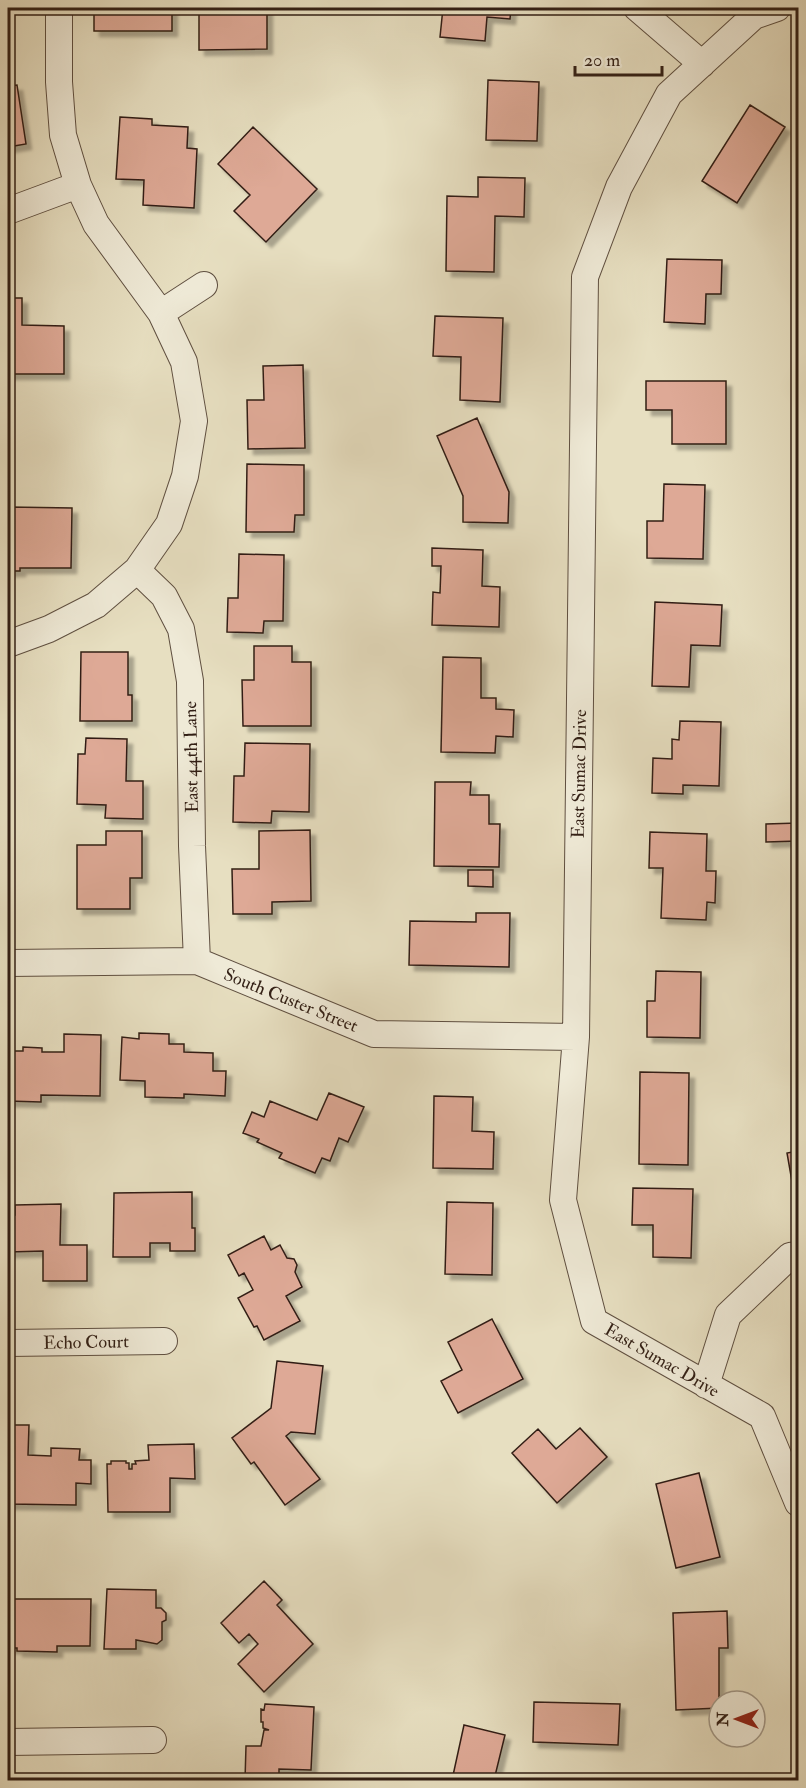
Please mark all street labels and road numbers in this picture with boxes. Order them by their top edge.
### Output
street label: East 44th Lane [179,700,204,813]
street label: East Sumac Drive [567,709,592,839]
street label: South Custer Street [220,963,361,1038]
street label: East Sumac Drive [600,1318,724,1403]
street label: Echo Court [43,1330,129,1355]

